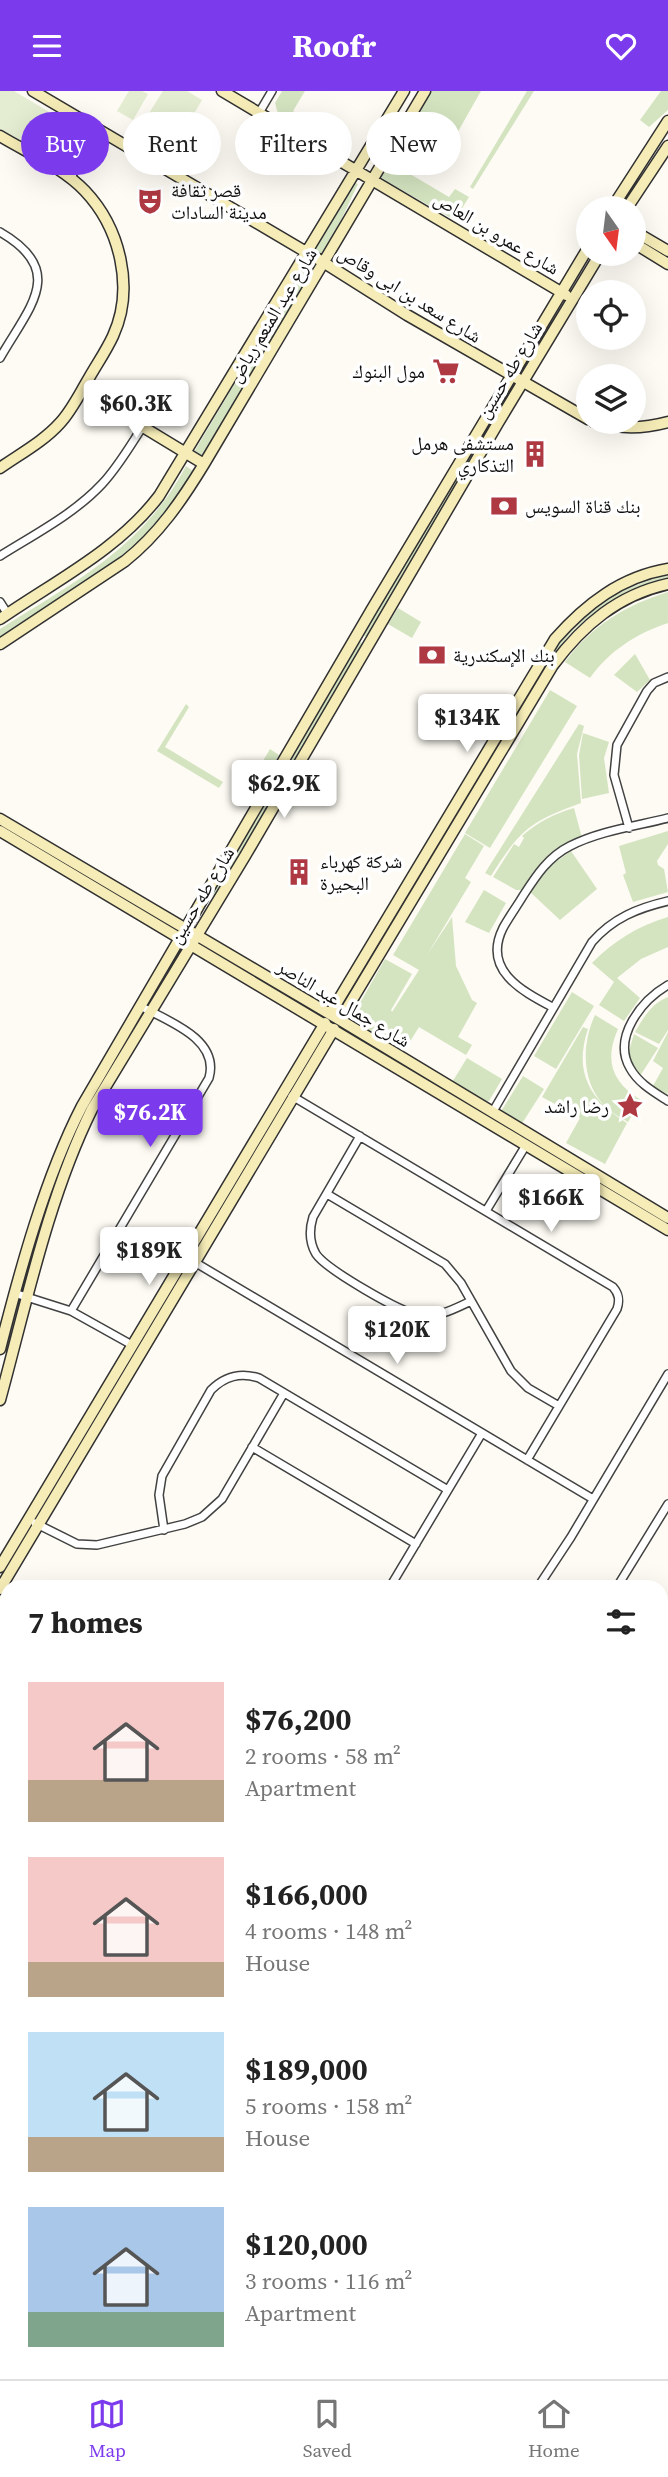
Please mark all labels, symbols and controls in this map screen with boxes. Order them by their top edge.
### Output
text: Roofr [292,24,376,68]
icon: menu [28,27,66,65]
icon: heart [602,27,640,65]
chip: Buy [21,112,109,175]
chip: Rent [123,112,221,175]
chip: Filters [235,112,352,175]
chip: New [366,112,461,175]
place label: قصر ثقافة مدينة السادات [171,177,267,225]
street label: شارع عمرو بن العاص [430,185,564,281]
theatre icon: قصر ثقافة مدينة السادات [135,186,165,216]
north arrow [576,196,646,266]
map controls [576,196,646,434]
street label: شارع سعد بن ابى وقاص [333,239,487,349]
street label: شارع عبد المنعم رياض [221,243,323,387]
button: locate [576,280,646,350]
street label: شارع طه حسين [470,317,548,423]
supermarket icon: مول البنوك [431,356,461,386]
place label: مول البنوك [353,358,425,384]
button: layers [576,364,646,434]
pin: $60.3K [79,381,193,440]
text: $60.3K [100,387,172,419]
place label: مستشفى هرمل التذكاري [411,430,514,481]
building icon: مستشفى هرمل التذكاري [520,439,550,469]
bank icon: بنك قناة السويس [489,491,519,521]
place label: بنك قناة السويس [525,493,641,519]
bank icon: بنك الإسكندرية [417,640,447,670]
place label: بنك الإسكندرية [453,642,555,668]
pin: $134K [418,695,516,754]
text: $134K [434,701,500,733]
pin: $62.9K [227,761,341,820]
text: $62.9K [248,767,320,799]
street label: شارع طه حسين [162,842,240,948]
place label: شركة كهرباء البحيرة [320,848,402,896]
building icon: شركة كهرباء البحيرة [284,857,314,887]
street label: شارع جمال عبد الناصر [272,952,415,1053]
pin: $76.2K [93,1089,207,1149]
place icon: رضا راشد [615,1091,645,1121]
place label: رضا راشد [544,1093,609,1119]
text: $76.2K [114,1096,186,1128]
pin: $166K [502,1175,600,1234]
text: $166K [518,1181,584,1213]
pin: $189K [100,1227,198,1287]
text: $189K [116,1234,182,1266]
pin: $120K [348,1307,446,1366]
text: $120K [364,1313,430,1345]
text: 7 homes [28,1602,143,1643]
icon: filters [602,1603,640,1641]
text: $76,200 [245,1699,352,1740]
icon: home [84,1710,168,1794]
text: 2 rooms · 58 m² [245,1740,401,1772]
text: Apartment [245,1772,356,1804]
text: $166,000 [245,1874,368,1915]
icon: home [84,1885,168,1969]
text: 4 rooms · 148 m² [245,1915,412,1947]
text: House [245,1947,310,1979]
text: $189,000 [245,2049,368,2090]
icon: home [84,2060,168,2144]
text: 5 rooms · 158 m² [245,2090,412,2122]
text: House [245,2122,310,2154]
text: $120,000 [245,2224,368,2265]
icon: home [84,2235,168,2319]
text: 3 rooms · 116 m² [245,2265,412,2297]
text: Apartment [245,2297,356,2329]
tab: Map [88,2395,126,2463]
tab: Saved [303,2395,351,2463]
tab: Home [528,2395,580,2463]

